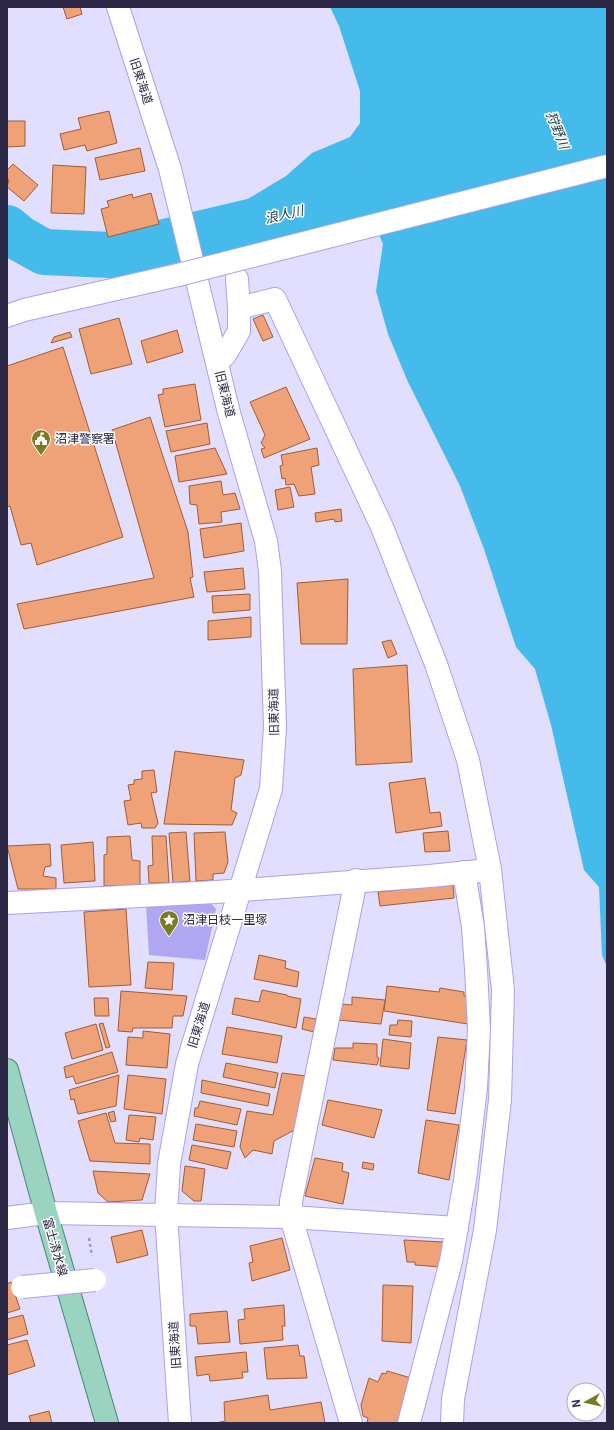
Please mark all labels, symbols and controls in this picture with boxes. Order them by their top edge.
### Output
street label: 旧東海道 [127,55,158,106]
water label: 狩野川 [542,108,575,153]
water label: 浪人川 [263,199,307,227]
street label: 旧東海道 [212,368,241,419]
public building icon: 沼津警察署 [30,428,52,456]
place label: 沼津警察署 [55,429,115,446]
street label: 旧東海道 [264,688,281,736]
place icon: 沼津日枝一里塚 [158,909,180,937]
place label: 沼津日枝一里塚 [183,910,267,927]
street label: 旧東海道 [182,999,213,1050]
street label: 富士清水線 [40,1215,73,1278]
street label: 旧東海道 [163,1321,184,1370]
north arrow [566,1382,606,1422]
text: N [567,1398,584,1409]

